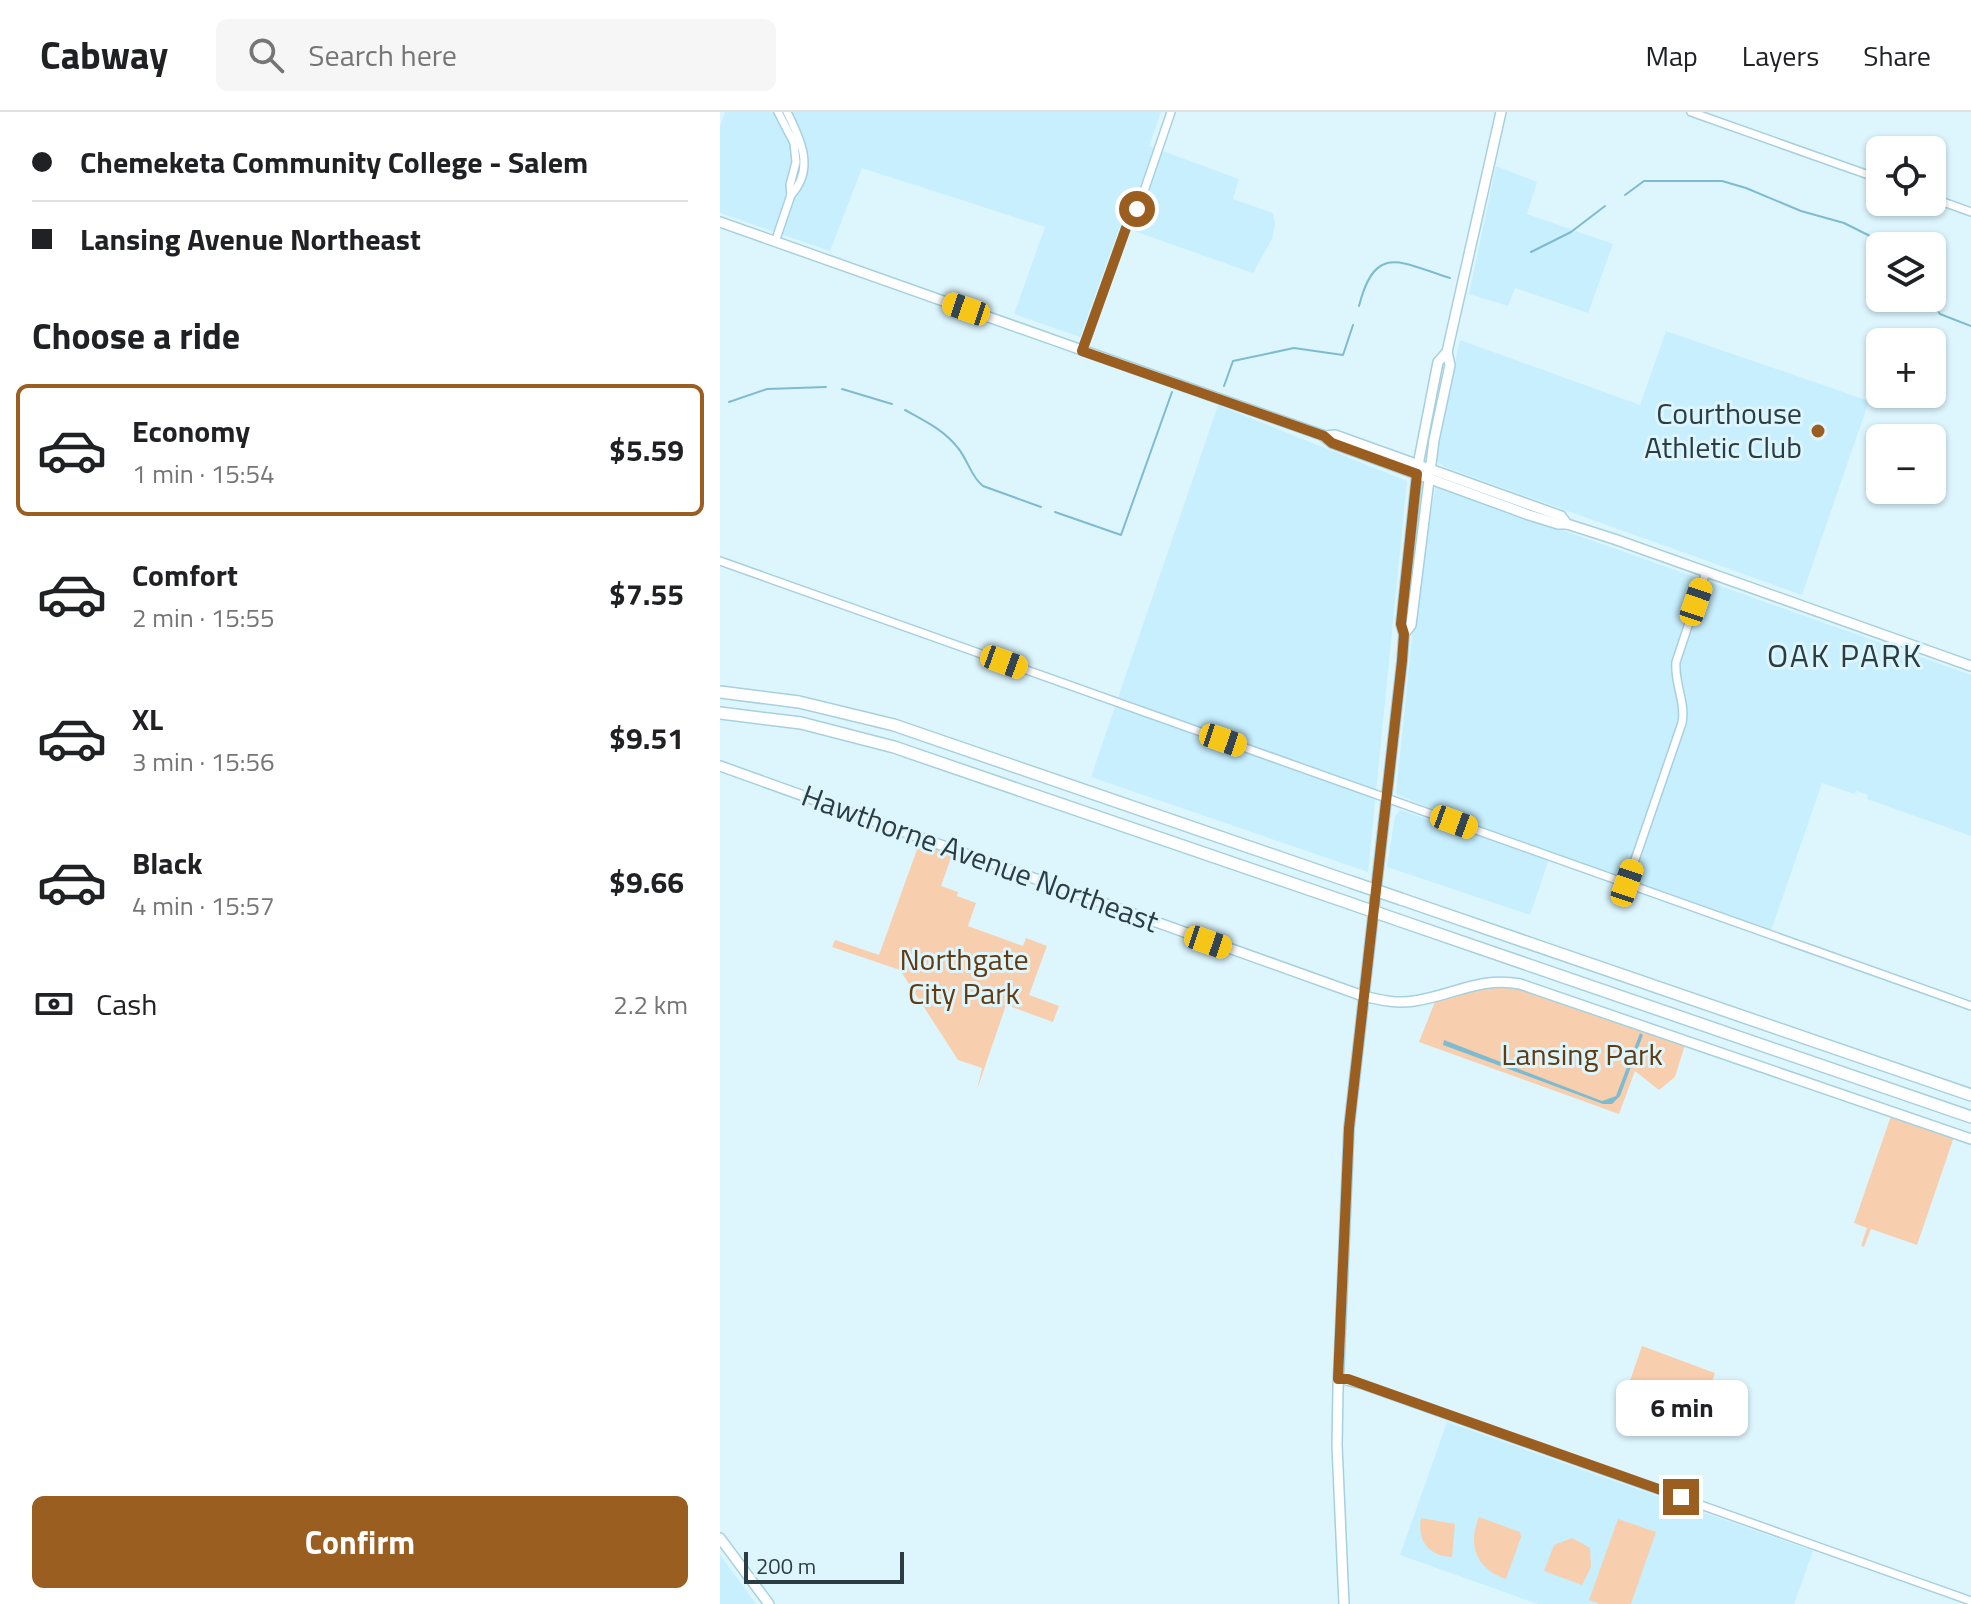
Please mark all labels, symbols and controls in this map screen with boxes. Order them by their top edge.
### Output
search box [216,19,776,91]
text: Cabway [40,26,168,84]
text: Search here [308,32,457,78]
icon: search [244,33,288,77]
text: Map [1645,34,1698,77]
text: Layers [1742,34,1819,77]
text: Share [1863,34,1931,77]
map controls [1866,136,1946,504]
button: locate [1866,136,1946,216]
text: Chemeketa Community College - Salem [80,139,588,185]
route start [1119,191,1155,227]
text: Lansing Avenue Northeast [80,216,421,262]
button: layers [1866,232,1946,312]
car [939,290,993,328]
text: Choose a ride [32,308,240,363]
button: + [1866,328,1946,408]
place label: Courthouse Athletic Club [1644,390,1802,470]
text: Economy [132,408,250,454]
icon: car [36,414,108,486]
marker: Courthouse Athletic Club [1809,422,1827,440]
button: − [1866,424,1946,504]
text: $5.59 [609,427,684,473]
text: 1 min · 15:54 [132,454,275,493]
text: Comfort [132,552,238,598]
icon: car [36,558,108,630]
text: $7.55 [609,571,684,617]
car [1677,575,1715,629]
text: 2 min · 15:55 [132,598,275,637]
district label: OAK PARK [1767,631,1923,679]
car [977,643,1031,681]
text: XL [132,696,163,742]
icon: car [36,702,108,774]
text: $9.51 [609,715,684,761]
car [1196,721,1250,759]
text: 3 min · 15:56 [132,742,275,781]
street label: Hawthorne Avenue Northeast [795,772,1166,944]
car [1427,803,1481,841]
text: Black [132,840,203,886]
icon: car [36,846,108,918]
car [1608,856,1646,910]
text: $9.66 [609,859,684,905]
text: 4 min · 15:57 [132,886,275,925]
car [1181,923,1235,961]
park label: Northgate City Park [899,936,1029,1016]
text: Cash [96,981,157,1027]
icon: cash [32,982,76,1026]
text: 2.2 km [613,985,688,1024]
park label: Lansing Park [1501,1031,1663,1077]
callout: 6 min [1615,1381,1747,1437]
text: 6 min [1650,1388,1714,1427]
route end [1663,1479,1699,1515]
button: Confirm [32,1496,688,1588]
scale bar [744,1548,904,1584]
text: 200 m [756,1549,816,1583]

